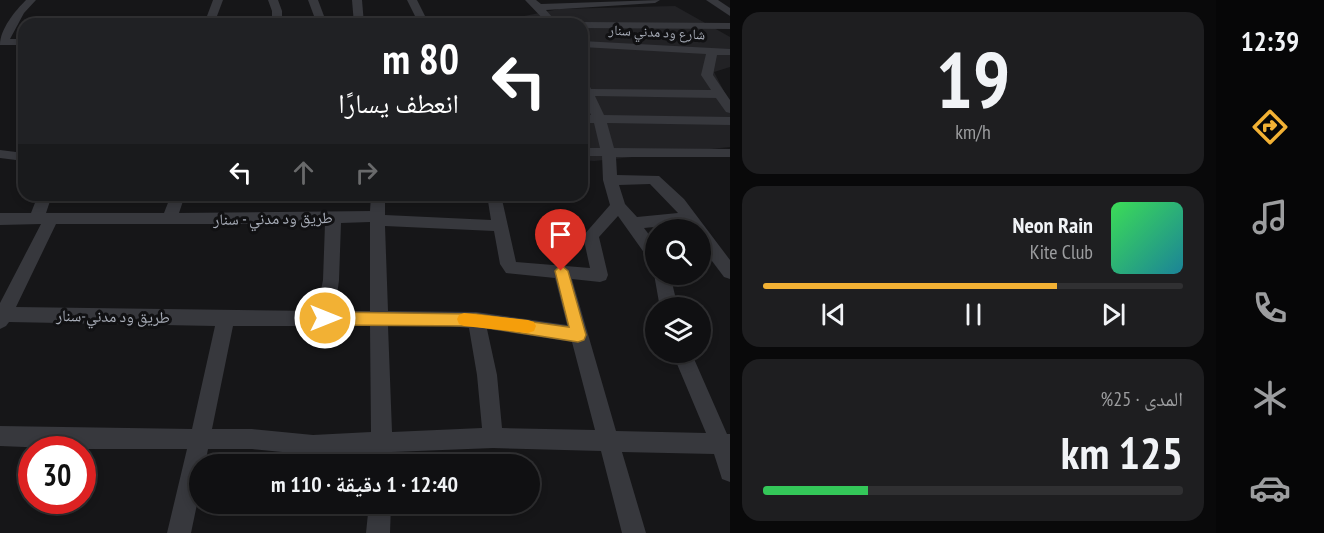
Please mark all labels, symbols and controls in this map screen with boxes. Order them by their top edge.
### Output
street label: شارع ود مدني سنار [607,20,706,46]
text: 12:39 [1241,24,1299,58]
text: 19 [936,29,1010,130]
text: 80 m [382,31,459,86]
icon: left [480,42,558,120]
text: انعطف يسارًا [338,86,459,120]
icon: directions [1249,106,1291,148]
text: km/h [955,119,991,145]
icon: left [224,156,257,189]
icon: ahead [287,156,320,189]
icon: right [350,156,383,189]
icon: music [1249,196,1291,238]
street label: طريق ود مدني - سنار [212,207,333,232]
pin [535,209,586,271]
text: Neon Rain [1013,211,1093,239]
icon: arrive [544,218,577,251]
map controls [645,219,711,363]
button: search [645,219,711,285]
text: Kite Club [1030,239,1093,265]
position arrow [293,286,357,350]
icon: phone [1249,287,1291,329]
button: layers [645,297,711,363]
icon: previous [817,298,850,331]
icon: pause [957,298,990,331]
icon: next [1097,298,1130,331]
street label: طريق ود مدني-سنار [55,305,170,330]
icon: climate [1249,377,1291,419]
text: المدى · 25% [1100,386,1183,412]
text: 125 km [1061,423,1183,481]
speed limit sign: 30 [18,436,96,514]
icon: car [1249,467,1291,509]
text: 12:40 · 1 دقيقة · 110 m [271,470,458,498]

